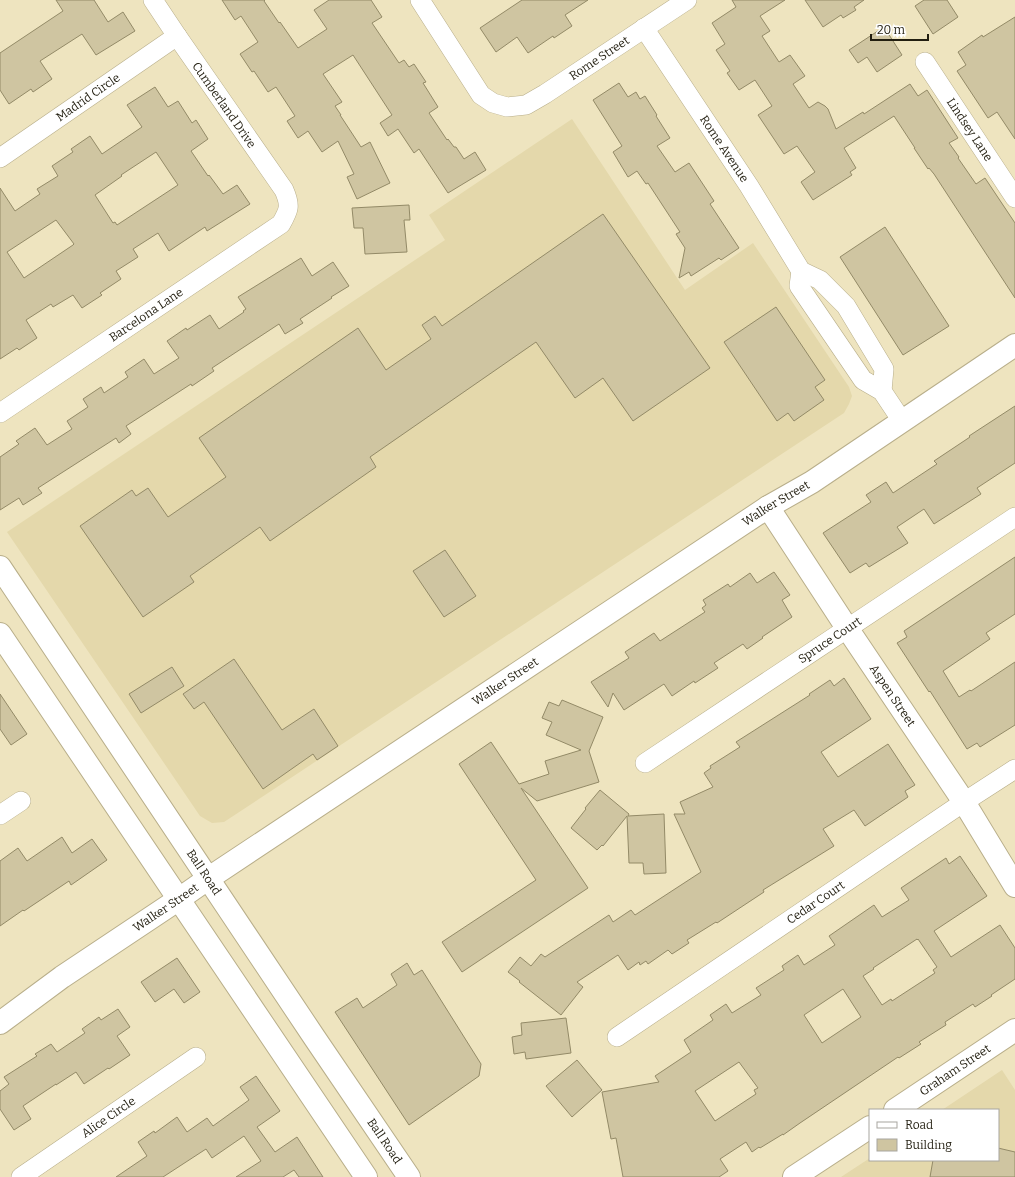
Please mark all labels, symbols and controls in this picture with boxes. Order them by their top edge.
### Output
scale bar [871,16,928,42]
text: 20 m [877,23,906,37]
street label: Rome Street [567,33,632,83]
street label: Cumberland Drive [189,59,259,151]
street label: Madrid Circle [53,70,123,124]
street label: Lindsey Lane [944,95,996,164]
street label: Rome Avenue [697,113,751,185]
street label: Barcelona Lane [107,285,186,345]
street label: Walker Street [740,478,813,529]
street label: Spruce Court [796,614,865,666]
street label: Walker Street [470,654,541,708]
street label: Aspen Street [867,662,919,730]
street label: Ball Road [184,847,224,898]
street label: Cedar Court [784,878,848,927]
street label: Walker Street [130,880,202,935]
street label: Graham Street [917,1041,994,1099]
street label: Alice Circle [79,1094,138,1140]
legend [869,1109,999,1161]
street label: Ball Road [364,1116,405,1166]
text: Road [905,1118,933,1132]
text: Building [905,1138,952,1152]

